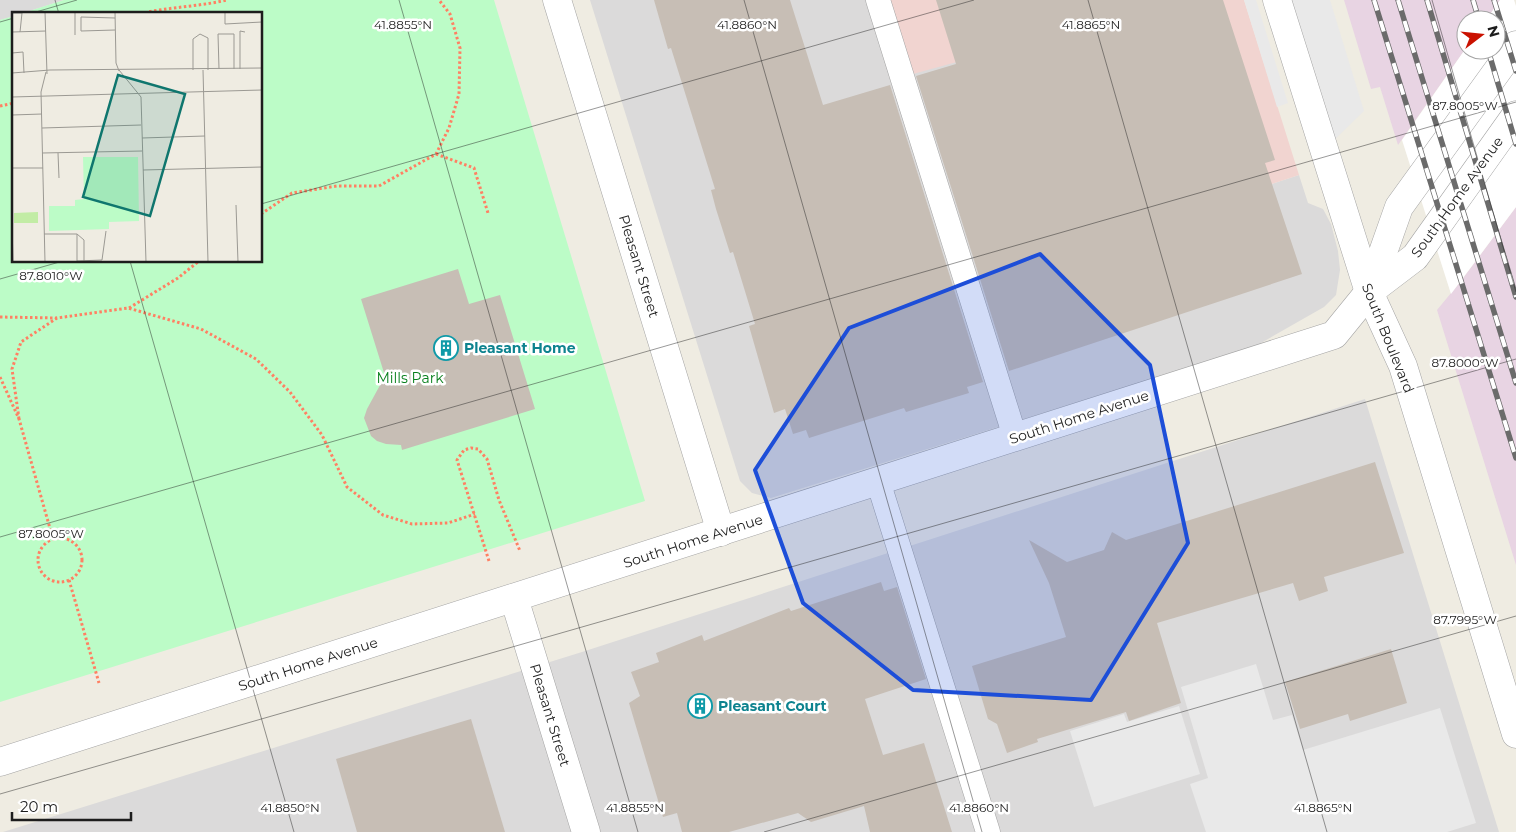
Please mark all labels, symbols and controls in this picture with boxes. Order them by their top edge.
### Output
north arrow [1456,10,1506,60]
inset map [12,12,262,262]
text: 41.8855°N [374,17,432,32]
text: 41.8860°N [717,17,777,32]
text: 41.8865°N [1062,17,1120,32]
text: N [1483,23,1504,39]
text: 87.8005°W [1432,98,1498,113]
street label: South Home Avenue [1407,133,1507,261]
street label: Pleasant Street [615,212,663,320]
text: 87.8010°W [19,268,83,283]
street label: South Boulevard [1358,280,1418,396]
building icon: Pleasant Home [433,335,459,361]
place label: Pleasant Home [464,339,576,357]
text: 87.8000°W [1432,355,1498,370]
park label: Mills Park [376,369,444,387]
street label: South Home Avenue [1007,386,1151,448]
street label: South Home Avenue [621,510,765,572]
text: 87.8005°W [18,526,84,541]
text: 87.7995°W [1433,612,1497,627]
street label: South Home Avenue [236,633,380,695]
street label: Pleasant Street [526,661,574,769]
building icon: Pleasant Court [687,693,713,719]
place label: Pleasant Court [718,697,827,715]
scale bar [12,790,131,822]
text: 20 m [20,797,58,816]
text: 41.8850°N [260,800,320,815]
text: 41.8855°N [606,800,664,815]
text: 41.8860°N [949,800,1009,815]
text: 41.8865°N [1294,800,1352,815]

